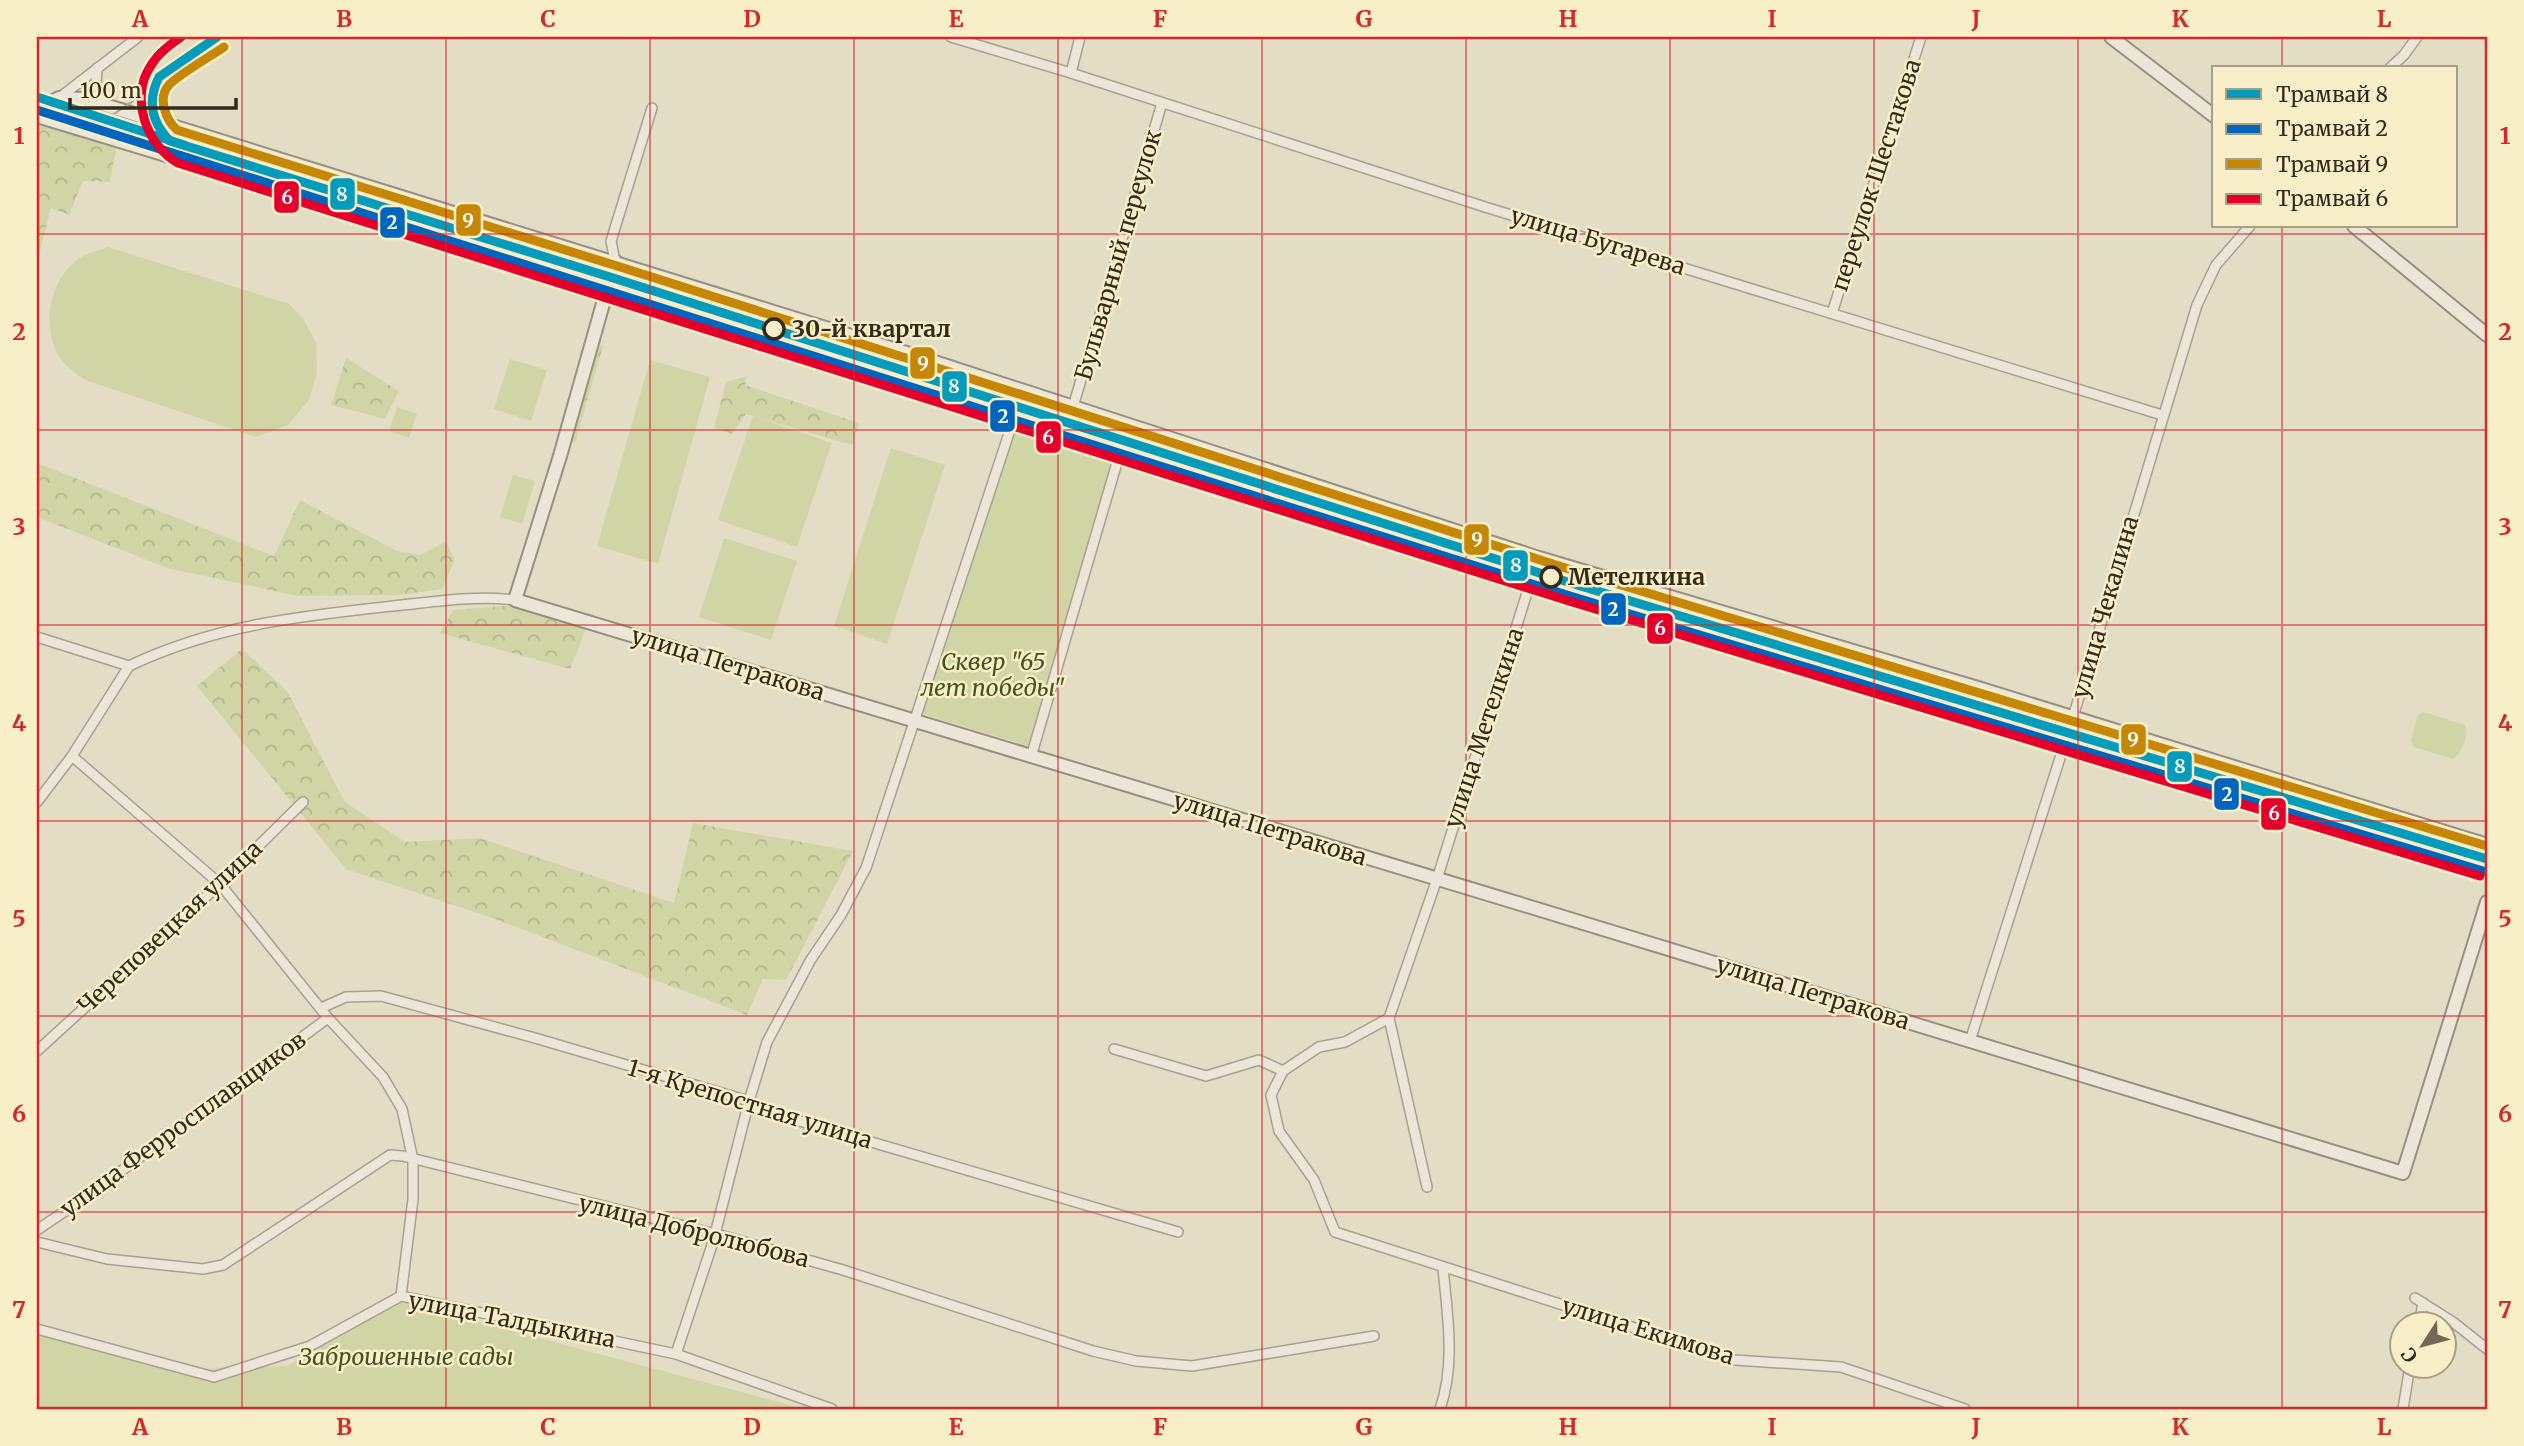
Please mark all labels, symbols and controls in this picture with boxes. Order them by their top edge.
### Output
text: A [131,4,149,33]
text: B [336,4,352,33]
text: C [540,4,556,33]
text: D [743,4,761,33]
text: E [948,4,964,33]
text: F [1153,4,1167,33]
text: G [1356,4,1373,33]
text: H [1559,4,1578,33]
text: I [1767,4,1777,33]
text: J [1970,4,1981,33]
text: K [2171,4,2189,33]
text: L [2377,4,2392,33]
street label: переулок Шестакова [1824,55,1927,295]
scale bar [70,66,236,110]
legend [2212,66,2458,228]
text: 100 m [80,77,142,104]
text: Трамвай 8 [2276,81,2388,108]
text: Трамвай 2 [2276,115,2388,142]
text: 1 [14,121,25,150]
text: 1 [2500,121,2511,150]
street label: Бульварный переулок [1068,126,1167,384]
text: Трамвай 9 [2276,151,2388,178]
line badge: 8 [329,177,356,211]
line badge: 6 [273,180,300,214]
text: 8 [336,182,348,206]
text: 6 [281,185,293,209]
text: Трамвай 6 [2276,185,2388,212]
street label: улица Бугарева [1507,200,1689,281]
line badge: 9 [455,203,482,237]
line badge: 2 [379,206,406,239]
text: 9 [462,208,474,232]
text: 2 [386,210,398,234]
place label: 30-й квартал [792,314,951,343]
text: 2 [12,317,26,346]
text: 2 [2498,317,2512,346]
marker: 30-й квартал [763,318,785,340]
line badge: 9 [909,346,936,380]
text: 9 [917,351,929,375]
line badge: 8 [941,370,968,403]
text: 8 [948,374,960,398]
line badge: 2 [989,399,1016,433]
text: 2 [997,404,1009,428]
line badge: 6 [1035,420,1062,454]
text: 6 [1042,425,1054,449]
text: 3 [12,512,26,541]
street label: улица Чекалина [2065,512,2144,702]
text: 3 [2498,512,2512,541]
line badge: 9 [1463,523,1490,556]
text: 9 [1471,527,1483,551]
line badge: 8 [1502,549,1529,582]
text: 8 [1510,553,1522,577]
place label: Метелкина [1568,562,1705,591]
marker: Метелкина [1540,566,1562,588]
line badge: 2 [1600,592,1627,626]
text: 2 [1607,597,1619,621]
line badge: 6 [1646,612,1674,645]
text: 6 [1654,616,1666,640]
street label: улица Петракова [628,620,828,707]
street label: улица Метелкина [1437,624,1530,832]
park label: Сквер "65 лет победы" [920,647,1065,702]
text: 4 [12,708,27,737]
text: 4 [2498,708,2513,737]
line badge: 9 [2120,723,2147,756]
text: 9 [2127,727,2139,751]
line badge: 8 [2166,750,2193,783]
text: 8 [2174,754,2186,778]
line badge: 2 [2213,777,2240,811]
text: 2 [2221,782,2233,806]
street label: улица Петракова [1170,785,1370,872]
line badge: 6 [2260,797,2287,831]
text: 6 [2268,801,2280,825]
street label: Череповецкая улица [72,834,268,1019]
text: 5 [12,904,26,933]
text: 5 [2498,904,2512,933]
street label: улица Петракова [1713,949,1913,1036]
street label: улица Ферросплавщиков [54,1025,311,1222]
street label: 1-я Крепостная улица [624,1052,876,1155]
text: 6 [12,1099,26,1128]
text: 6 [2498,1099,2512,1128]
street label: улица Добролюбова [576,1188,812,1273]
street label: улица Талдыкина [406,1285,618,1354]
street label: улица Екимова [1558,1291,1738,1371]
text: 7 [12,1295,26,1324]
text: 7 [2498,1295,2512,1324]
north arrow [2388,1310,2458,1380]
park label: Заброшенные сады [299,1342,513,1371]
text: С [2396,1343,2423,1367]
text: A [131,1412,149,1441]
text: B [336,1412,352,1441]
text: C [540,1412,556,1441]
text: D [743,1412,761,1441]
text: E [948,1412,964,1441]
text: F [1153,1412,1167,1441]
text: G [1356,1412,1373,1441]
text: H [1559,1412,1578,1441]
text: I [1767,1412,1777,1441]
text: J [1970,1412,1981,1441]
text: K [2171,1412,2189,1441]
text: L [2377,1412,2392,1441]

